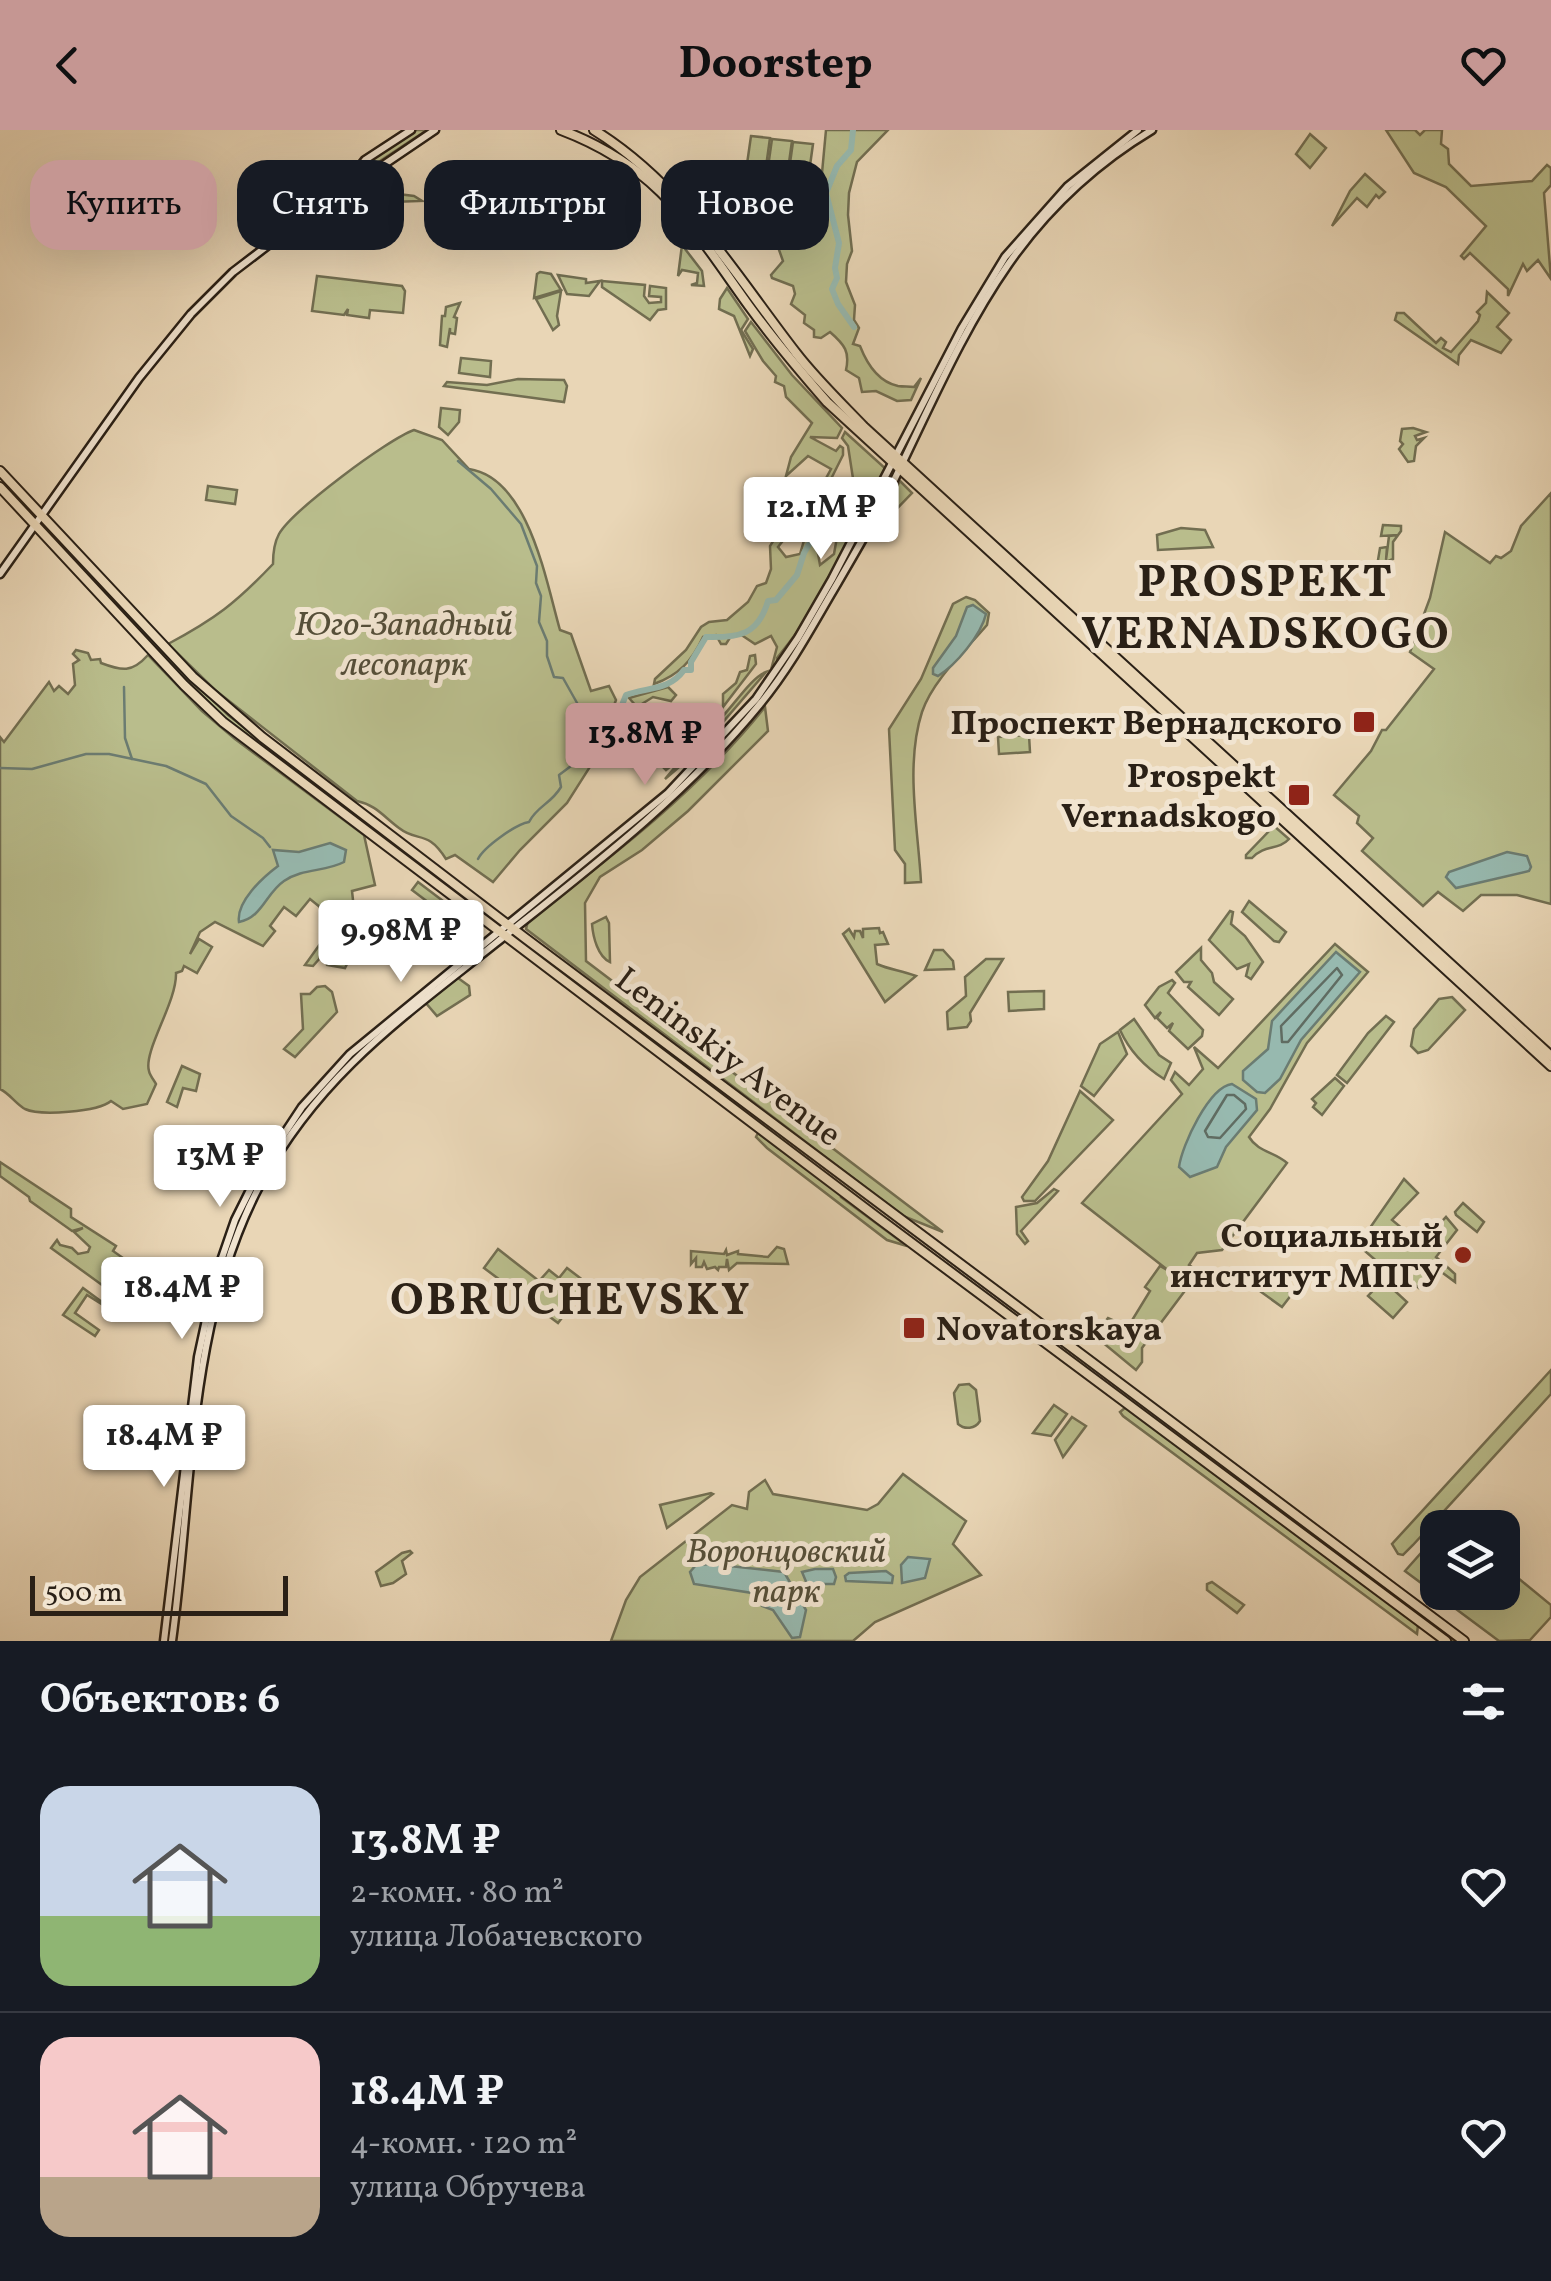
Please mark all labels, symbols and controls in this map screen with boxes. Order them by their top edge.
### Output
text: Doorstep [678,34,873,97]
icon: back [40,38,95,93]
icon: heart [1456,38,1511,93]
chip: Купить [30,160,217,250]
chip: Снять [237,160,404,250]
chip: Фильтры [424,160,641,250]
chip: Новое [661,160,829,250]
pin: 12.1M ₽ [729,477,913,562]
text: 12.1M ₽ [766,487,876,531]
district label: PROSPEKT VERNADSKOGO [1081,553,1451,668]
park label: Юго-Западный лесопарк [295,602,513,690]
place label: Проспект Вернадского [950,701,1342,749]
pin: 13.8M ₽ [553,703,737,788]
marker: Проспект Вернадского [1351,709,1377,735]
text: 13.8M ₽ [588,713,702,757]
place label: Prospekt Vernadskogo [1061,754,1276,842]
marker: Prospekt Vernadskogo [1286,782,1312,808]
pin: 9.98M ₽ [309,900,493,985]
text: 9.98M ₽ [340,910,462,954]
street label: Leninskiy Avenue [604,957,850,1160]
pin: 13M ₽ [150,1125,290,1210]
text: 13M ₽ [176,1135,264,1179]
place label: Социальный институт МПГУ [1170,1214,1443,1302]
marker: Социальный институт МПГУ [1452,1244,1474,1266]
pin: 18.4M ₽ [90,1257,274,1342]
text: 18.4M ₽ [123,1267,241,1311]
district label: OBRUCHEVSKY [390,1271,752,1334]
place label: Novatorskaya [936,1307,1162,1355]
marker: Novatorskaya [901,1315,927,1341]
pin: 18.4M ₽ [72,1405,256,1490]
text: 18.4M ₽ [105,1415,223,1459]
map controls [1420,1510,1520,1610]
button: layers [1420,1510,1520,1610]
park label: Воронцовский парк [686,1529,886,1617]
scale bar [30,1571,288,1616]
text: 500 m [45,1574,123,1613]
text: Объектов: 6 [40,1672,280,1731]
icon: filters [1456,1674,1511,1729]
text: 13.8M ₽ [350,1813,501,1872]
icon: home [120,1826,240,1946]
icon: heart [1456,1859,1511,1914]
text: 2-комн. · 80 m² [350,1872,564,1916]
text: улица Лобачевского [350,1916,643,1960]
text: 18.4M ₽ [350,2064,504,2123]
icon: home [120,2077,240,2197]
icon: heart [1456,2110,1511,2165]
text: 4-комн. · 120 m² [350,2123,577,2167]
text: улица Обручева [350,2167,586,2211]

